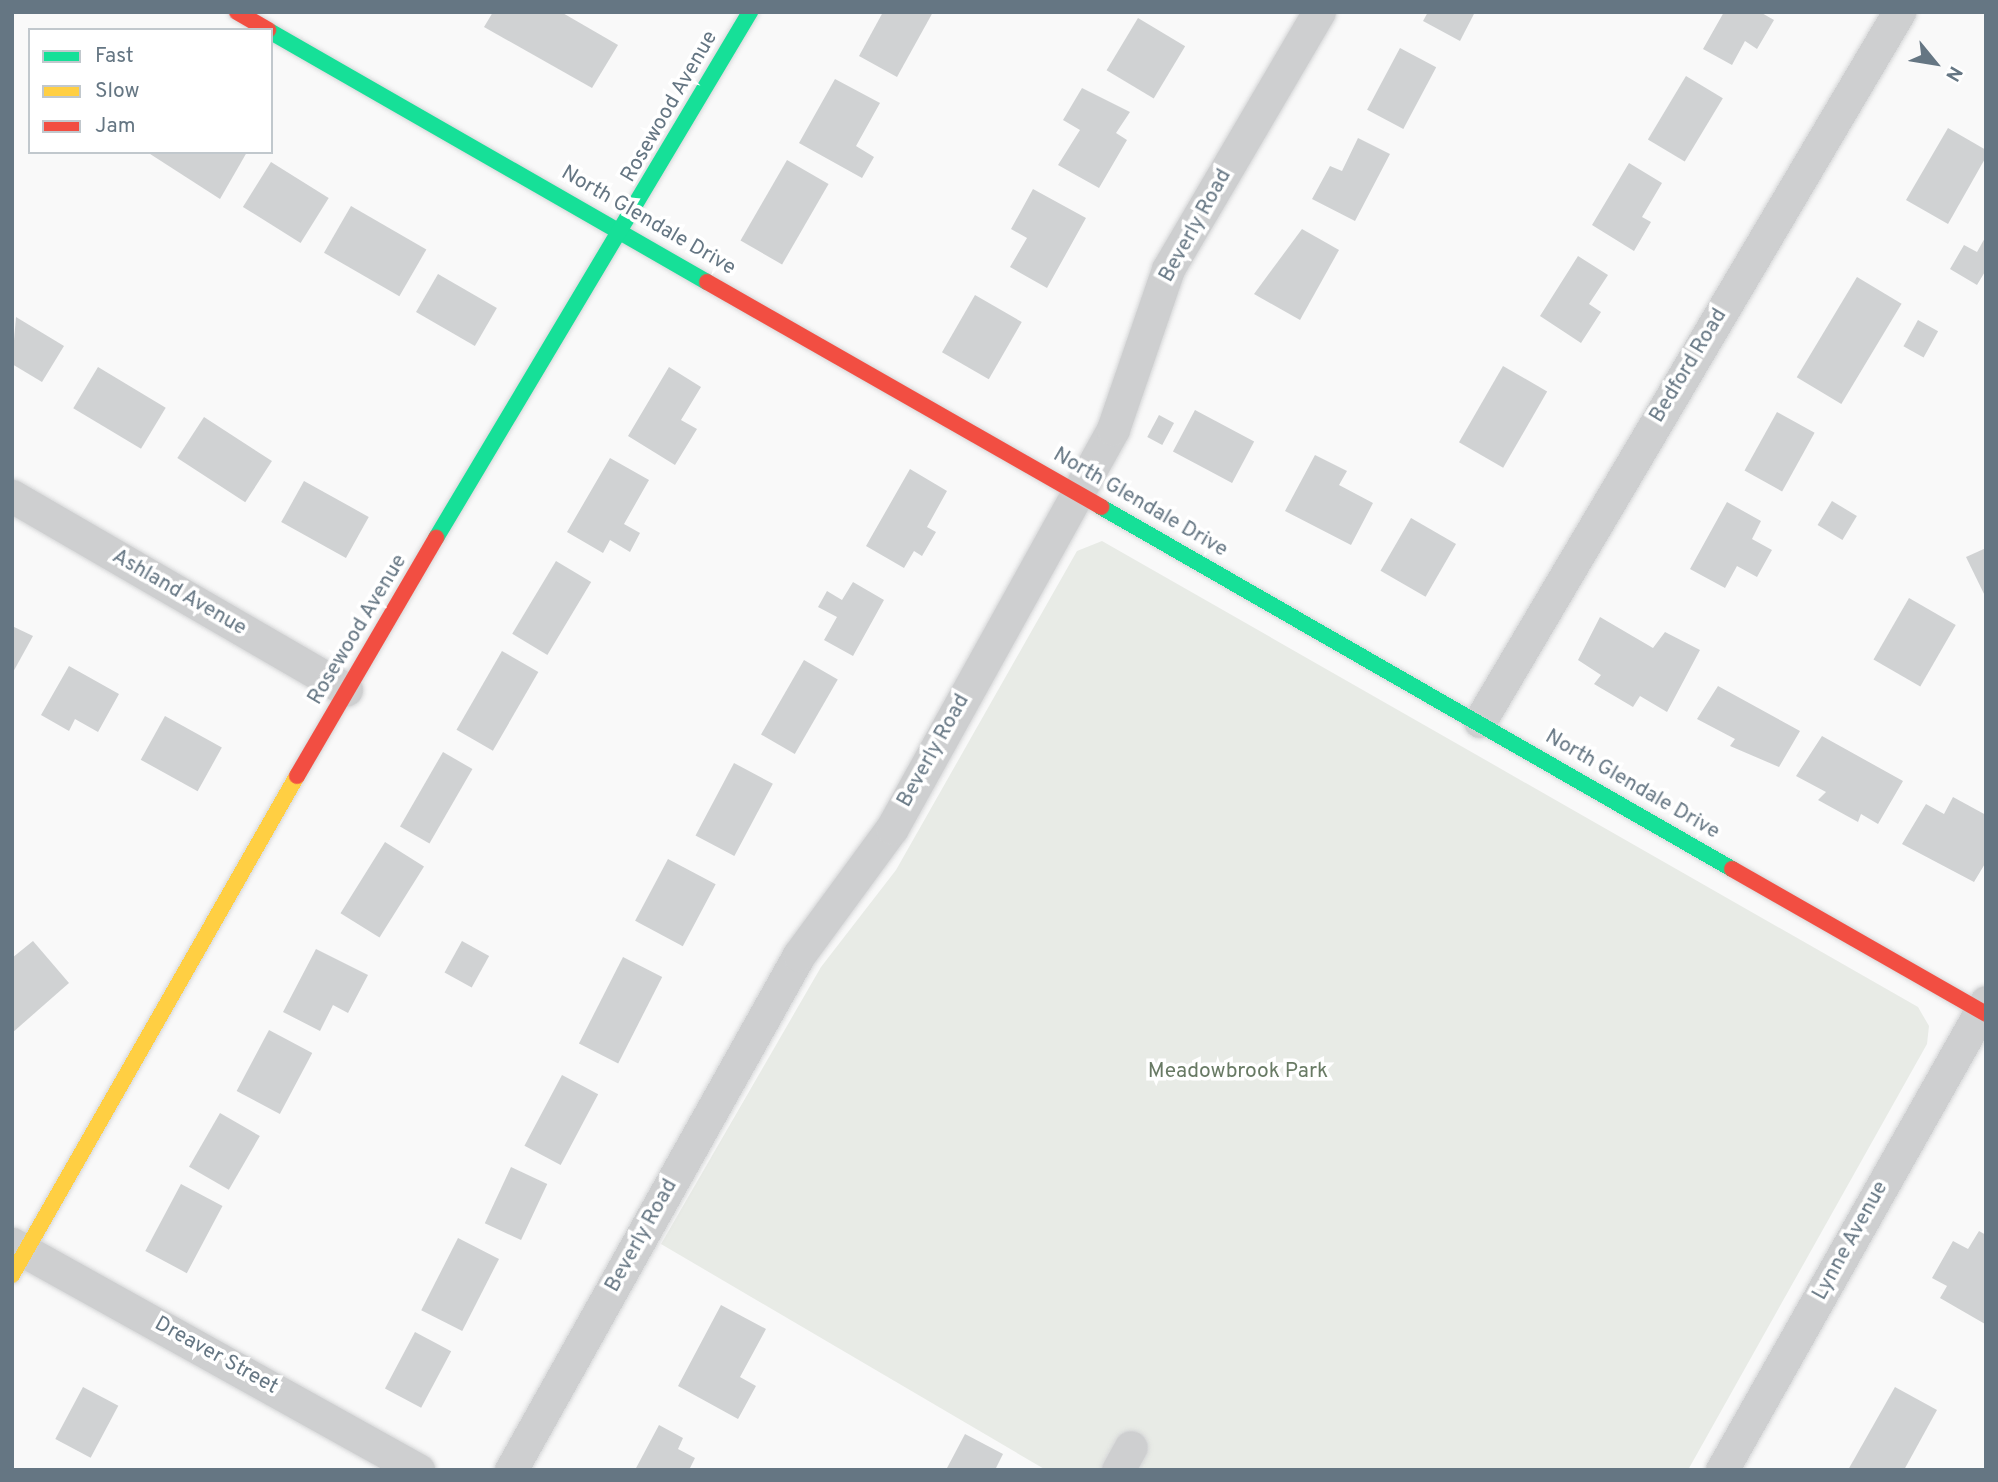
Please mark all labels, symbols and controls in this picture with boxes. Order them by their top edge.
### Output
street label: Rosewood Avenue [616,26,724,188]
legend [28,28,273,154]
north arrow [1900,28,1970,98]
text: Fast [95,43,134,70]
text: N [1939,62,1967,85]
text: Slow [95,78,140,105]
text: Jam [95,113,136,140]
street label: North Glendale Drive [556,161,740,281]
street label: Beverly Road [1155,165,1237,287]
street label: Bedford Road [1645,304,1733,428]
street label: North Glendale Drive [1048,443,1232,563]
street label: Ashland Avenue [107,544,251,642]
street label: Rosewood Avenue [303,550,413,710]
street label: Beverly Road [893,690,975,812]
street label: North Glendale Drive [1540,725,1724,845]
park label: Meadowbrook Park [1148,1059,1328,1085]
street label: Beverly Road [601,1175,683,1297]
street label: Lynne Avenue [1808,1177,1894,1305]
street label: Dreaver Street [150,1312,282,1400]

